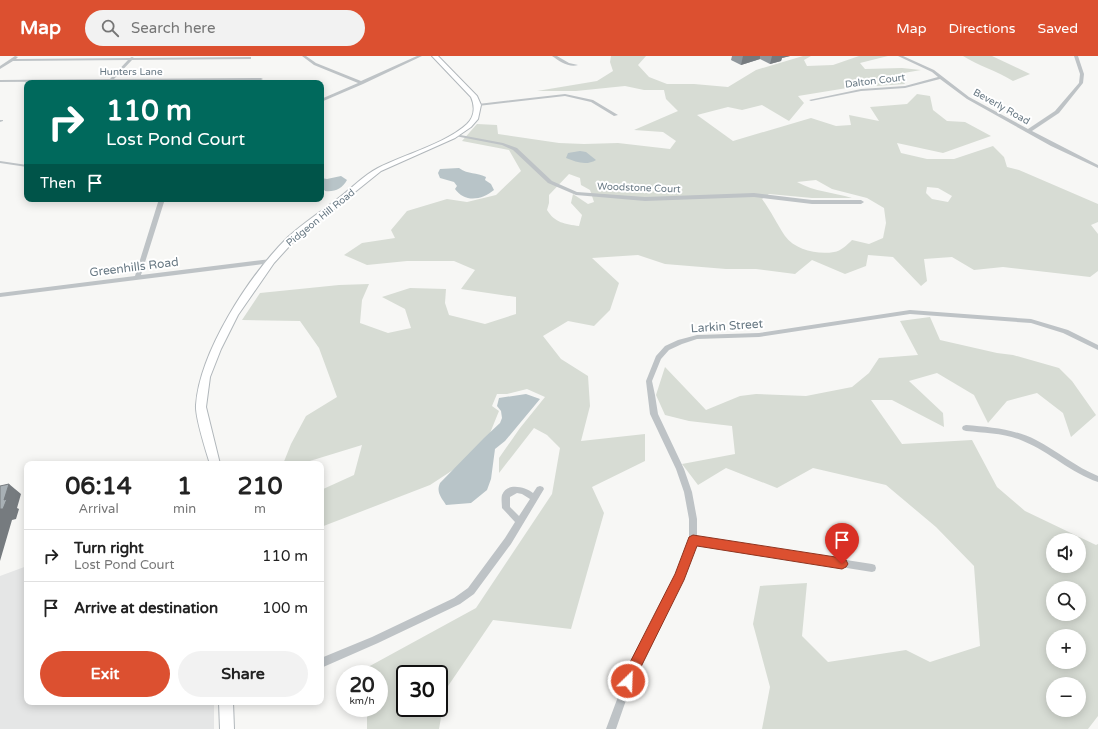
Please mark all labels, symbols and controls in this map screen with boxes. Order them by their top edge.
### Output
search box [85,10,365,46]
text: Map [20,17,61,39]
icon: search [99,17,121,39]
text: Search here [131,19,215,37]
text: Map [896,20,927,37]
text: Directions [949,20,1016,37]
text: Saved [1038,20,1078,37]
street label: Hunters Lane [99,66,163,78]
street label: Dalton Court [844,71,906,91]
street label: Beverly Road [971,86,1032,127]
text: 110 m [106,94,192,128]
icon: right [40,96,92,148]
text: Lost Pond Court [106,128,245,150]
icon: arrive [84,172,106,194]
text: Then [40,174,76,192]
street label: Woodstone Court [597,181,681,195]
street label: Pidgeon Hill Road [284,186,357,249]
street label: Greenhills Road [89,255,179,279]
street label: Larkin Street [690,316,764,336]
text: 06:14 [65,472,132,501]
text: 1 [177,472,192,501]
text: 210 [237,472,283,501]
text: Arrival [78,501,119,517]
text: min [173,501,196,517]
text: m [254,501,266,517]
pin [825,523,859,564]
icon: arrive [831,529,853,551]
map controls [1046,533,1086,717]
button: sound [1046,533,1086,573]
text: Turn right [74,539,144,557]
icon: right [40,545,62,567]
text: 110 m [262,547,308,565]
text: Lost Pond Court [74,557,174,573]
button: search [1046,581,1086,621]
icon: arrive [40,597,62,619]
text: Arrive at destination [74,599,218,617]
text: 100 m [262,599,308,617]
button: + [1046,629,1086,669]
button: Exit [40,651,170,697]
button: Share [178,651,308,697]
position arrow [607,660,649,702]
speed limit sign: 30 [396,665,448,717]
text: 20 [349,674,375,698]
button: − [1046,677,1086,717]
text: km/h [349,695,375,707]

